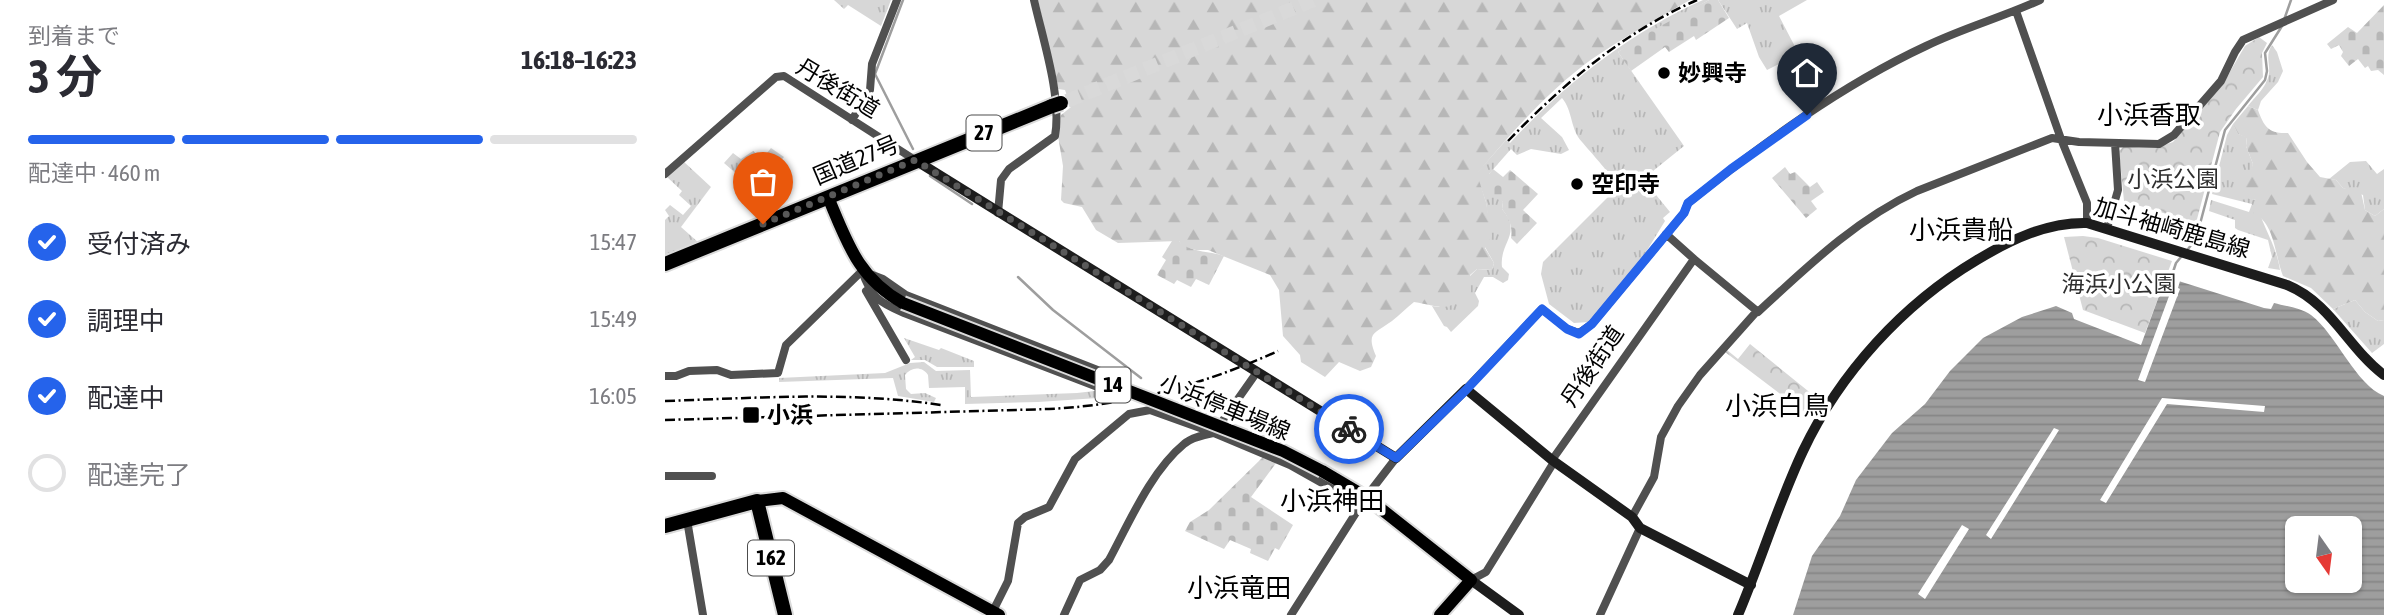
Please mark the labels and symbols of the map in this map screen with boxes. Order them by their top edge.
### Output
pin [1777,43,1837,115]
street label: 丹後街道 [792,53,884,123]
place label: 妙興寺 [1678,60,1747,86]
marker: 妙興寺 [1656,65,1672,81]
district label: 小浜香取 [2097,100,2201,130]
road number: 27 [967,116,1001,150]
street label: 国道27号 [809,130,903,190]
pin [733,152,793,224]
park label: 小浜公園 [2127,166,2219,192]
place label: 空印寺 [1591,171,1660,197]
marker: 空印寺 [1569,176,1585,192]
street label: 加斗袖崎鹿島線 [2091,193,2253,263]
district label: 小浜貴船 [1909,215,2013,245]
park label: 海浜小公園 [2062,271,2177,297]
street label: 丹後街道 [1555,321,1629,411]
road number: 14 [1095,368,1131,402]
street label: 小浜停車場線 [1156,369,1294,445]
district label: 小浜白鳥 [1725,391,1829,421]
courier [1314,394,1384,464]
place label: 小浜 [767,402,813,428]
marker: 小浜 [741,405,761,425]
district label: 小浜神田 [1280,486,1384,516]
north arrow [2285,516,2363,593]
road number: 162 [748,540,794,576]
district label: 小浜竜田 [1187,573,1291,603]

